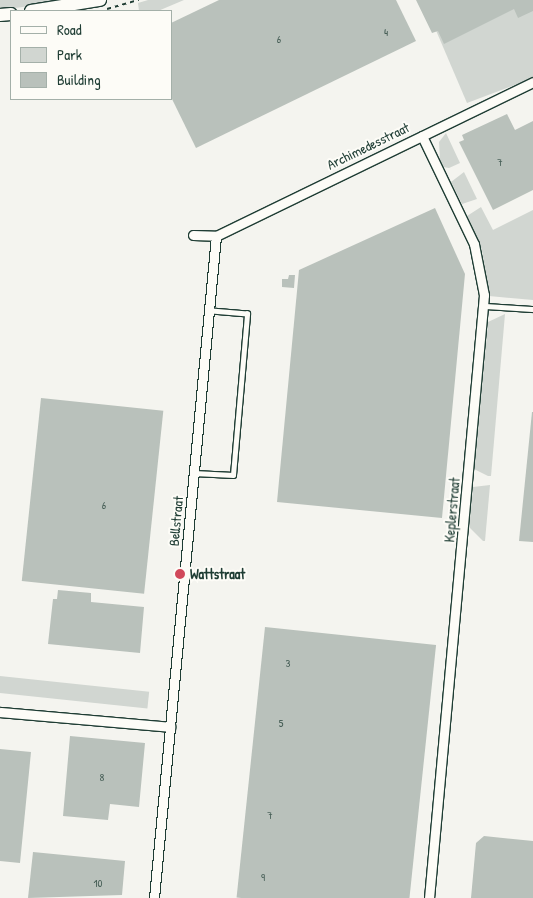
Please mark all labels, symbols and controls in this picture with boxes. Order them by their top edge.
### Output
legend [10,10,172,100]
text: Road [57,19,82,40]
house number: 4 [384,25,388,39]
house number: 6 [277,32,281,46]
text: Park [57,44,82,65]
text: Building [57,69,101,90]
street label: Archimedesstraat [324,119,412,173]
house number: 7 [497,155,503,169]
street label: Keplerstraat [441,477,463,543]
street label: Bellstraat [165,495,187,547]
house number: 6 [102,498,106,512]
place label: Wattstraat [190,566,245,582]
marker: Wattstraat [174,568,186,580]
house number: 3 [286,656,290,670]
house number: 5 [279,716,283,730]
house number: 8 [100,770,104,784]
house number: 7 [267,808,273,822]
house number: 9 [261,870,265,884]
house number: 10 [94,876,102,890]

